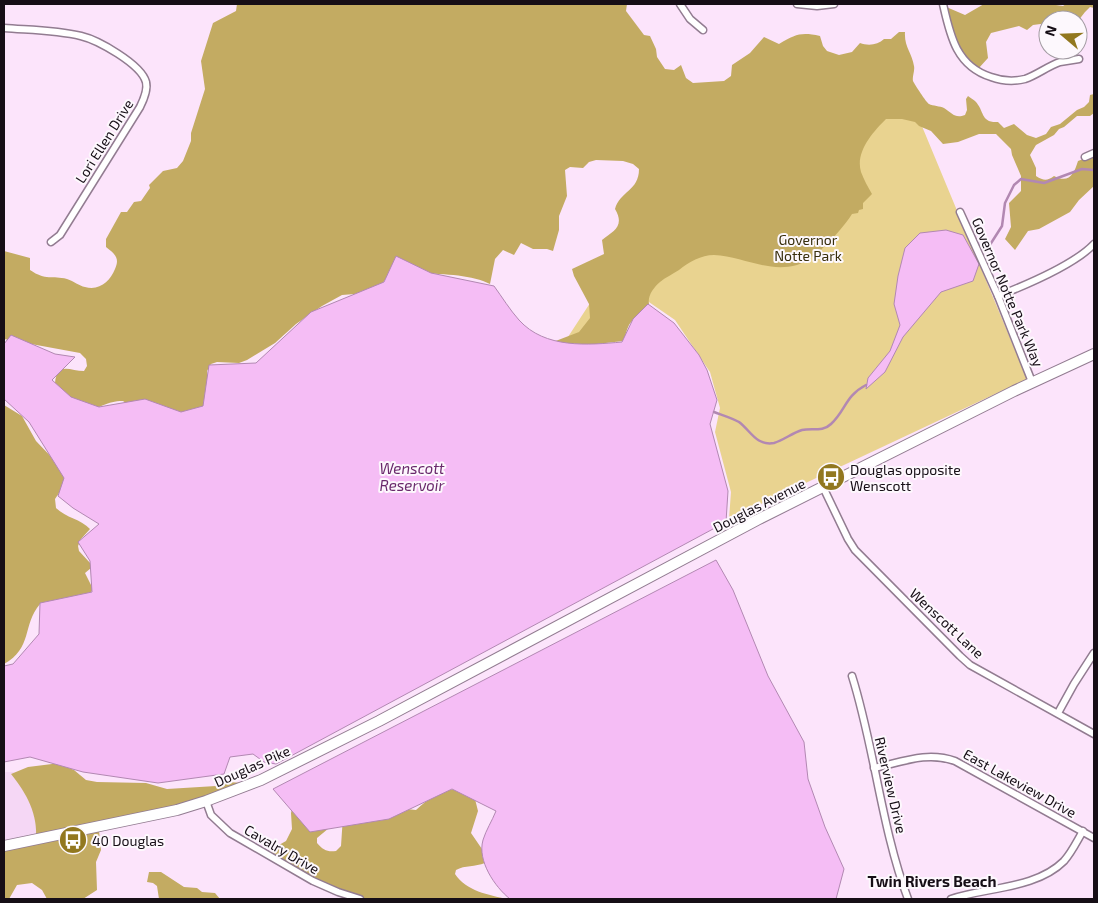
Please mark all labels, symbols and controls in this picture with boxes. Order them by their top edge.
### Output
north arrow [1038,10,1088,60]
text: N [1041,23,1060,38]
street label: Lori Ellen Drive [71,96,137,186]
street label: Governor Notte Park Way [969,215,1047,370]
park label: Governor Notte Park [774,231,842,264]
water label: Wenscott Reservoir [379,459,445,494]
place label: Douglas opposite Wenscott [850,461,961,494]
bus stop icon: Douglas opposite Wenscott [816,462,846,492]
street label: Douglas Avenue [710,474,808,536]
street label: Wenscott Lane [907,584,987,662]
street label: Riverview Drive [872,735,910,835]
street label: Douglas Pike [211,742,293,790]
street label: East Lakeview Drive [961,745,1079,821]
street label: Cavalry Drive [241,821,323,877]
bus stop icon: 40 Douglas [58,825,88,855]
place label: 40 Douglas [92,832,164,849]
district label: Twin Rivers Beach [868,872,996,890]

